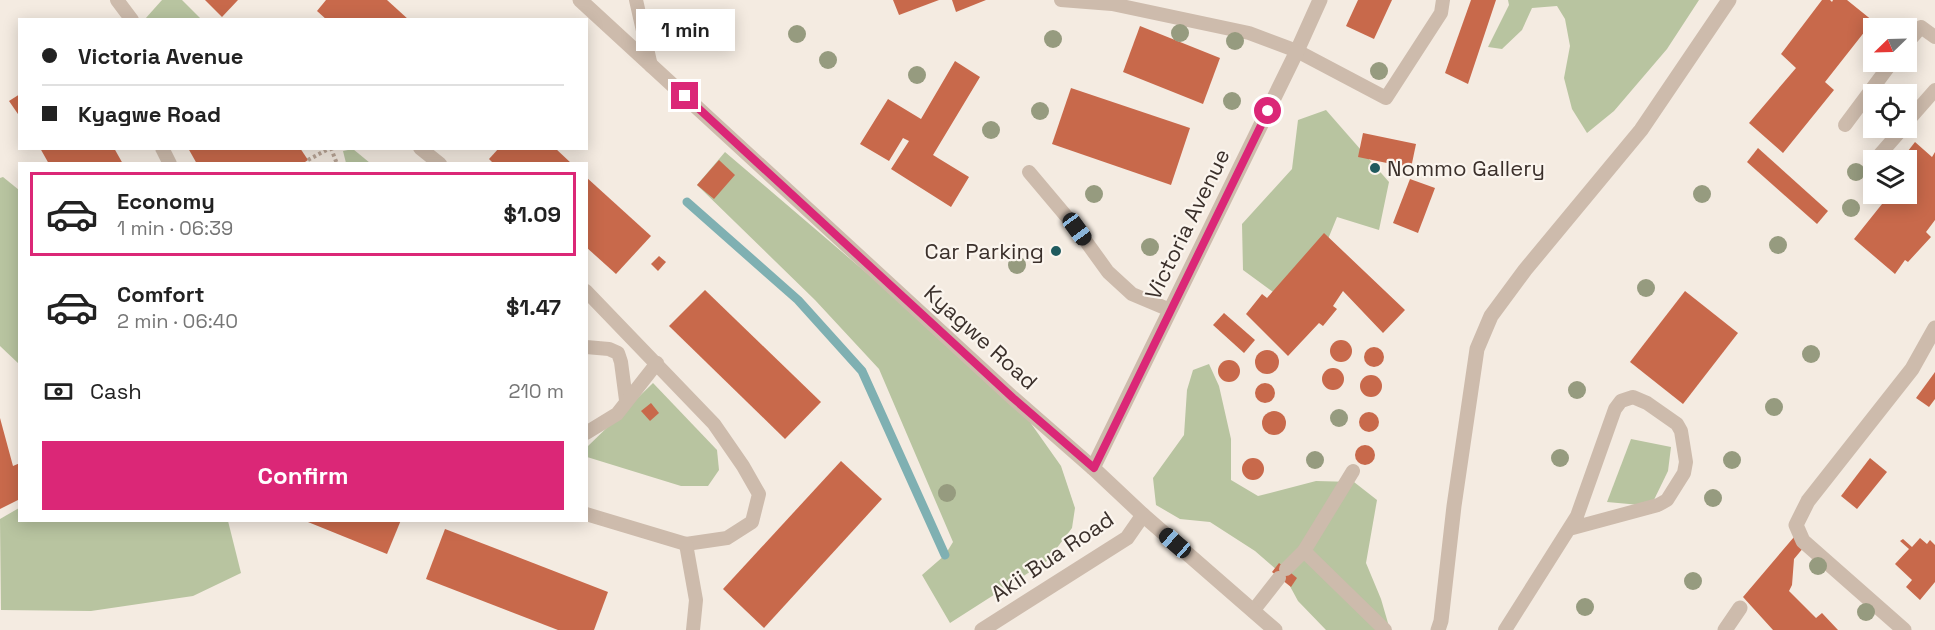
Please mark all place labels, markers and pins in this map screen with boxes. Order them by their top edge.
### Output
place label: Nommo Gallery [1387,154,1545,182]
marker: Nommo Gallery [1368,161,1382,175]
place label: Car Parking [925,237,1044,265]
marker: Car Parking [1049,244,1063,258]

